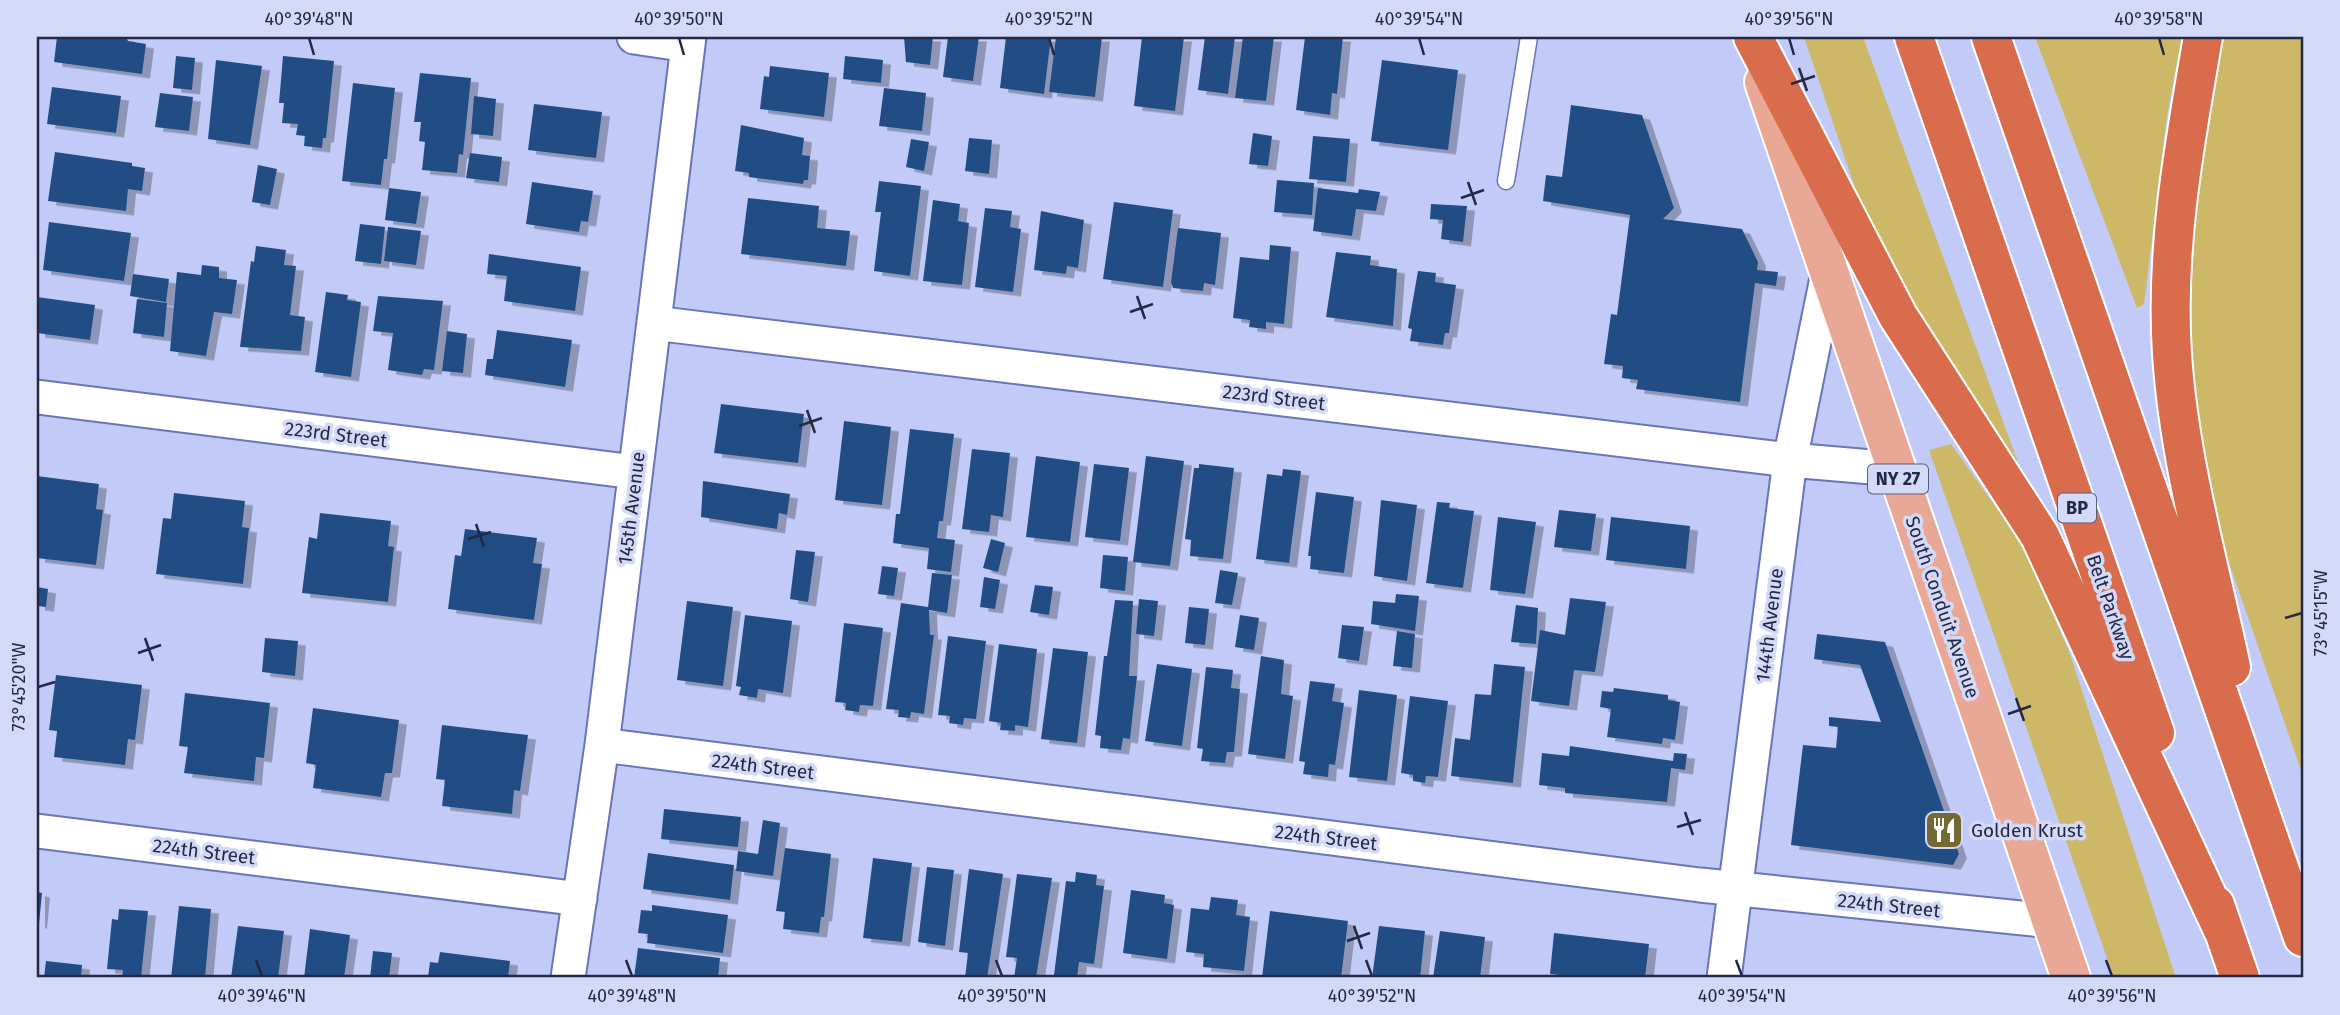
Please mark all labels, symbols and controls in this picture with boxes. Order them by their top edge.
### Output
text: 40°39'48"N [264,8,354,30]
text: 40°39'50"N [634,8,724,30]
text: 40°39'52"N [1005,8,1093,30]
text: 40°39'54"N [1375,8,1463,30]
text: 40°39'56"N [1745,8,1833,30]
text: 40°39'58"N [2114,8,2204,30]
street label: 223rd Street [1221,380,1327,415]
street label: 223rd Street [283,417,389,452]
street label: 145th Avenue [613,450,650,566]
road number: NY 27 [1868,464,1928,494]
road number: BP [2058,494,2096,522]
street label: South Conduit Avenue [1901,513,1984,701]
street label: Belt Parkway [2082,552,2139,663]
street label: 144th Avenue [1751,567,1788,683]
text: 73°45'15"W [2310,570,2332,656]
text: 73°45'20"W [8,642,30,731]
street label: 224th Street [710,749,816,784]
restaurant icon: Golden Krust [1923,809,1965,851]
place label: Golden Krust [1971,819,2083,842]
street label: 224th Street [1273,820,1379,855]
street label: 224th Street [151,834,257,869]
street label: 224th Street [1837,889,1941,922]
text: 40°39'46"N [218,985,306,1007]
text: 40°39'48"N [587,985,677,1007]
text: 40°39'50"N [957,985,1047,1007]
text: 40°39'52"N [1328,985,1416,1007]
text: 40°39'54"N [1698,985,1786,1007]
text: 40°39'56"N [2068,985,2156,1007]

